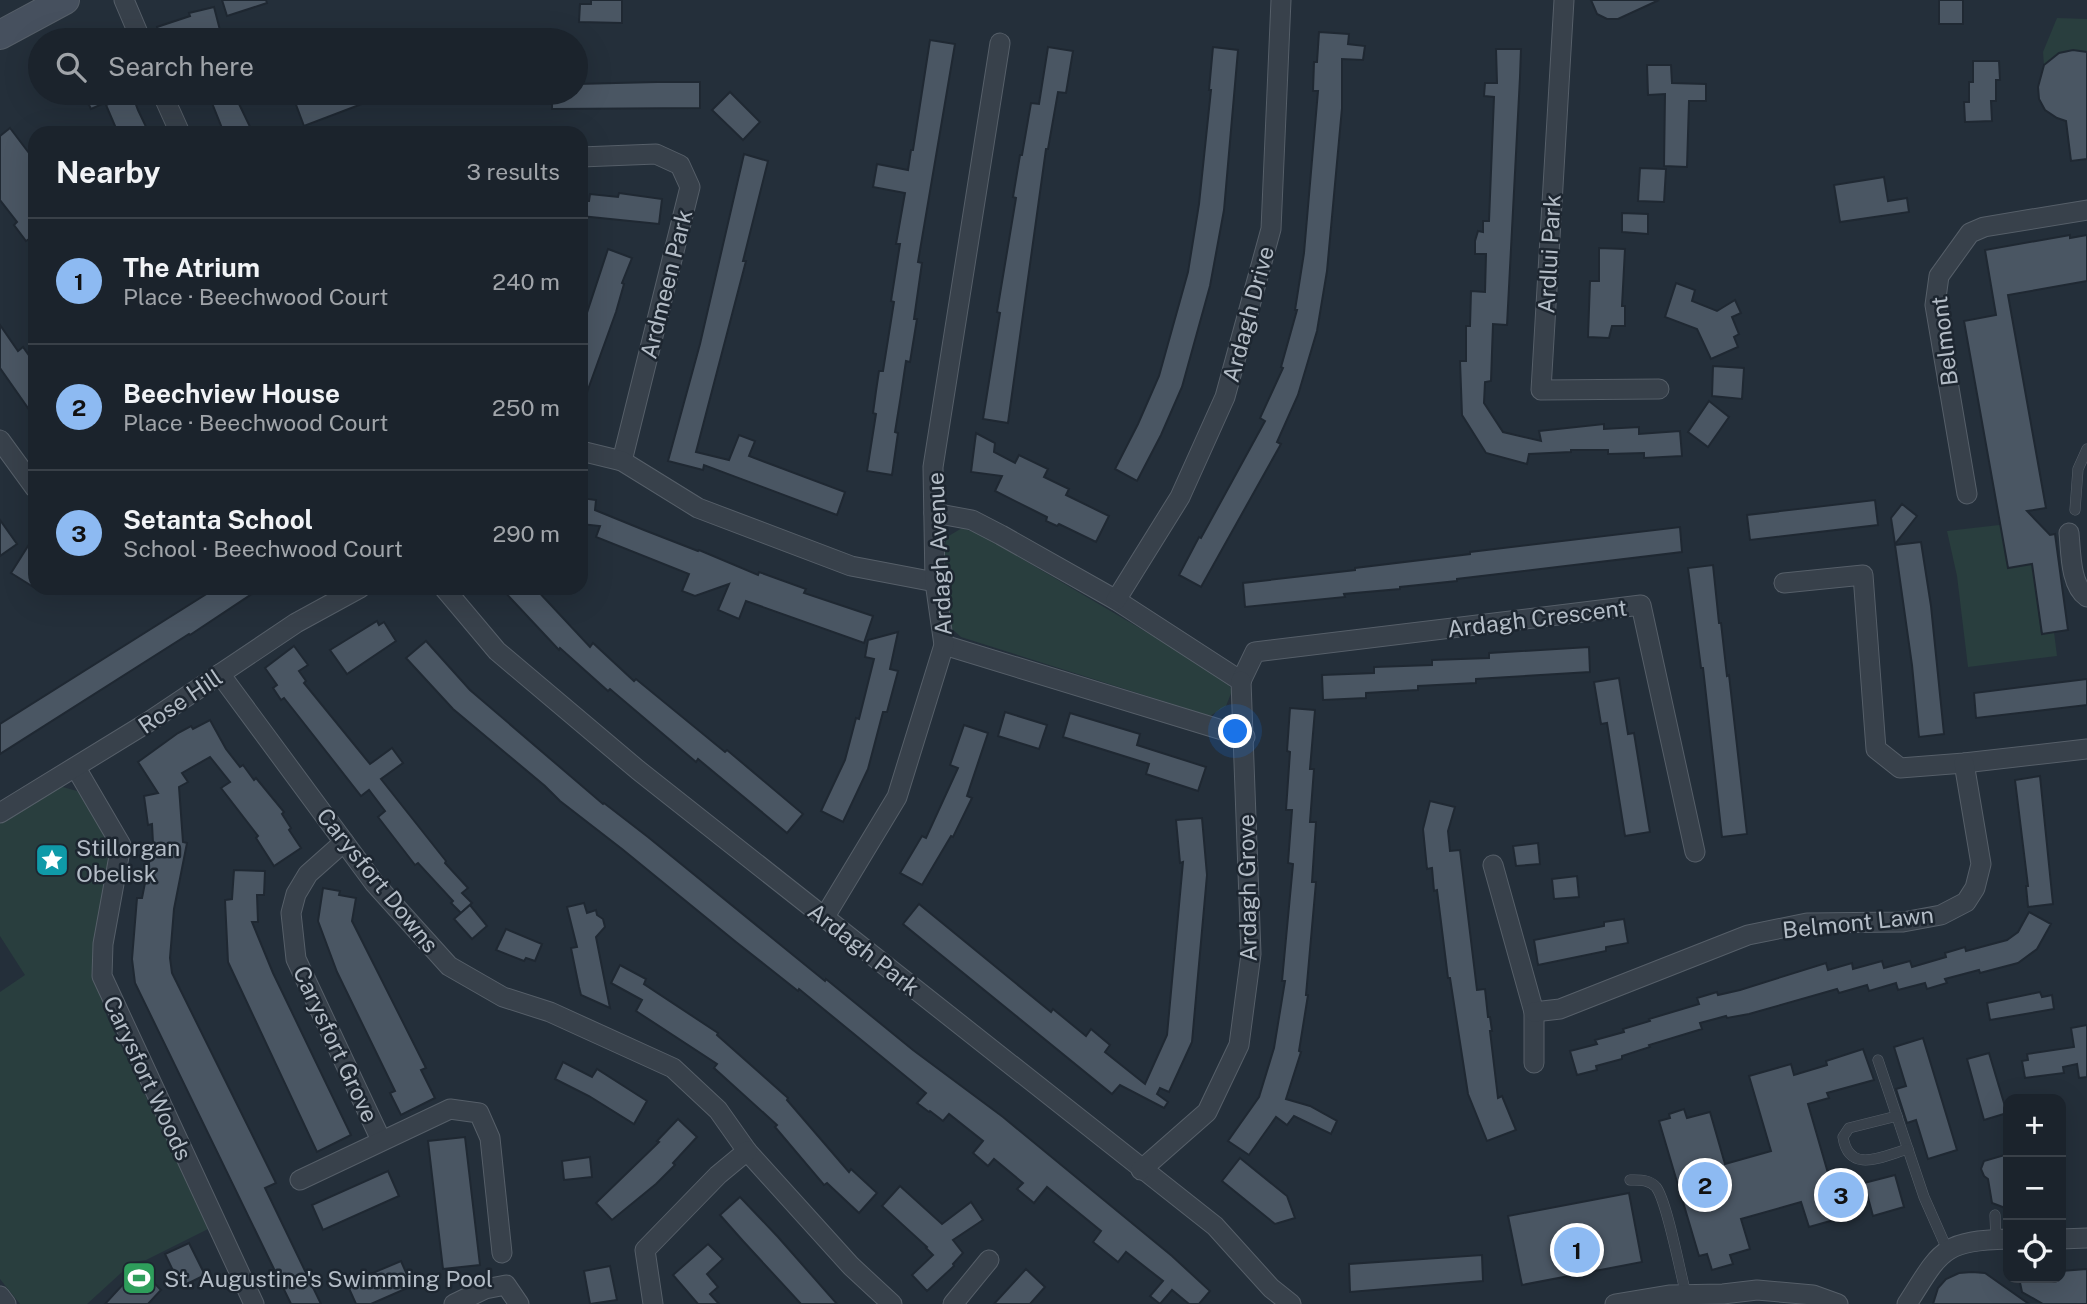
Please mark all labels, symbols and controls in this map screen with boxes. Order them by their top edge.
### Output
search box [28,28,588,105]
icon: search [52,48,90,86]
text: Search here [108,51,254,82]
text: Nearby [56,154,160,190]
text: 3 results [466,158,560,185]
street label: Ardlui Park [1532,194,1566,314]
street label: Ardmeen Park [634,206,698,361]
street label: Ardagh Drive [1217,243,1279,385]
text: The Atrium [123,252,260,283]
text: 1 [74,268,84,295]
text: 240 m [492,268,560,295]
text: Place · Beechwood Court [123,283,389,310]
street label: Belmont [1925,295,1963,387]
text: Beechview House [123,378,340,409]
text: 2 [72,394,86,421]
text: 250 m [492,394,560,421]
text: Place · Beechwood Court [123,409,389,436]
street label: Ardagh Avenue [921,472,957,636]
text: Setanta School [123,504,313,535]
text: 3 [71,520,87,547]
text: 290 m [493,520,560,547]
text: School · Beechwood Court [123,535,403,562]
street label: Ardagh Crescent [1445,594,1629,642]
street label: Rose Hill [133,663,227,739]
your location [1218,714,1252,748]
street label: Carysfort Downs [311,802,445,958]
street label: Ardagh Grove [1232,814,1262,962]
place label: Stillorgan Obelisk [76,834,180,887]
place icon: Stillorgan Obelisk [33,841,71,879]
street label: Ardagh Park [803,897,925,1001]
street label: Belmont Lawn [1781,901,1935,943]
street label: Carysfort Grove [288,962,384,1126]
street label: Carysfort Woods [98,991,198,1165]
map controls [2003,1094,2066,1283]
button: + [2003,1094,2066,1157]
button: − [2003,1157,2066,1220]
pin: 2 [1682,1159,1728,1211]
pin: 3 [1818,1169,1864,1221]
button: locate [2003,1220,2066,1283]
pin: 1 [1554,1224,1600,1276]
sports icon: St. Augustine's Swimming Pool [120,1259,158,1297]
place label: St. Augustine's Swimming Pool [164,1265,493,1292]

